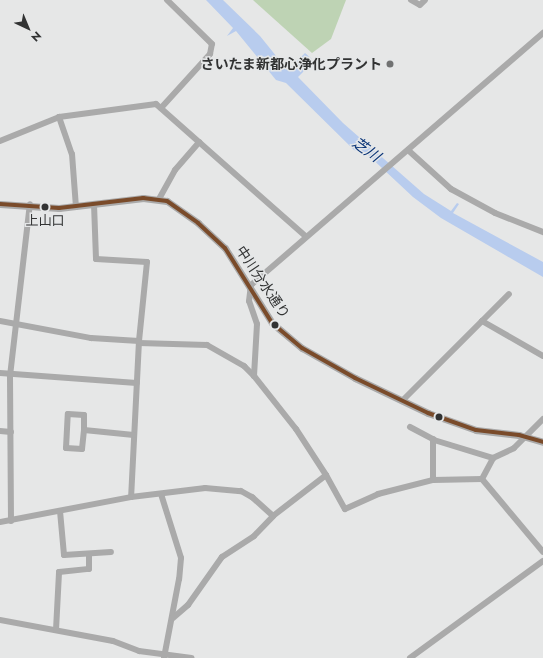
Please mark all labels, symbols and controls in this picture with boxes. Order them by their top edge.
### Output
north arrow [8,8,48,48]
text: N [28,28,45,45]
place label: さいたま新都心浄化プラント [200,56,382,72]
marker: さいたま新都心浄化プラント [385,59,395,69]
water label: 芝川 [349,134,383,166]
marker: 上山口 [40,202,50,212]
place label: 上山口 [26,213,64,229]
street label: 中川分水通り [233,242,293,322]
unlabelled marker [270,320,280,330]
unlabelled marker [434,412,444,422]

